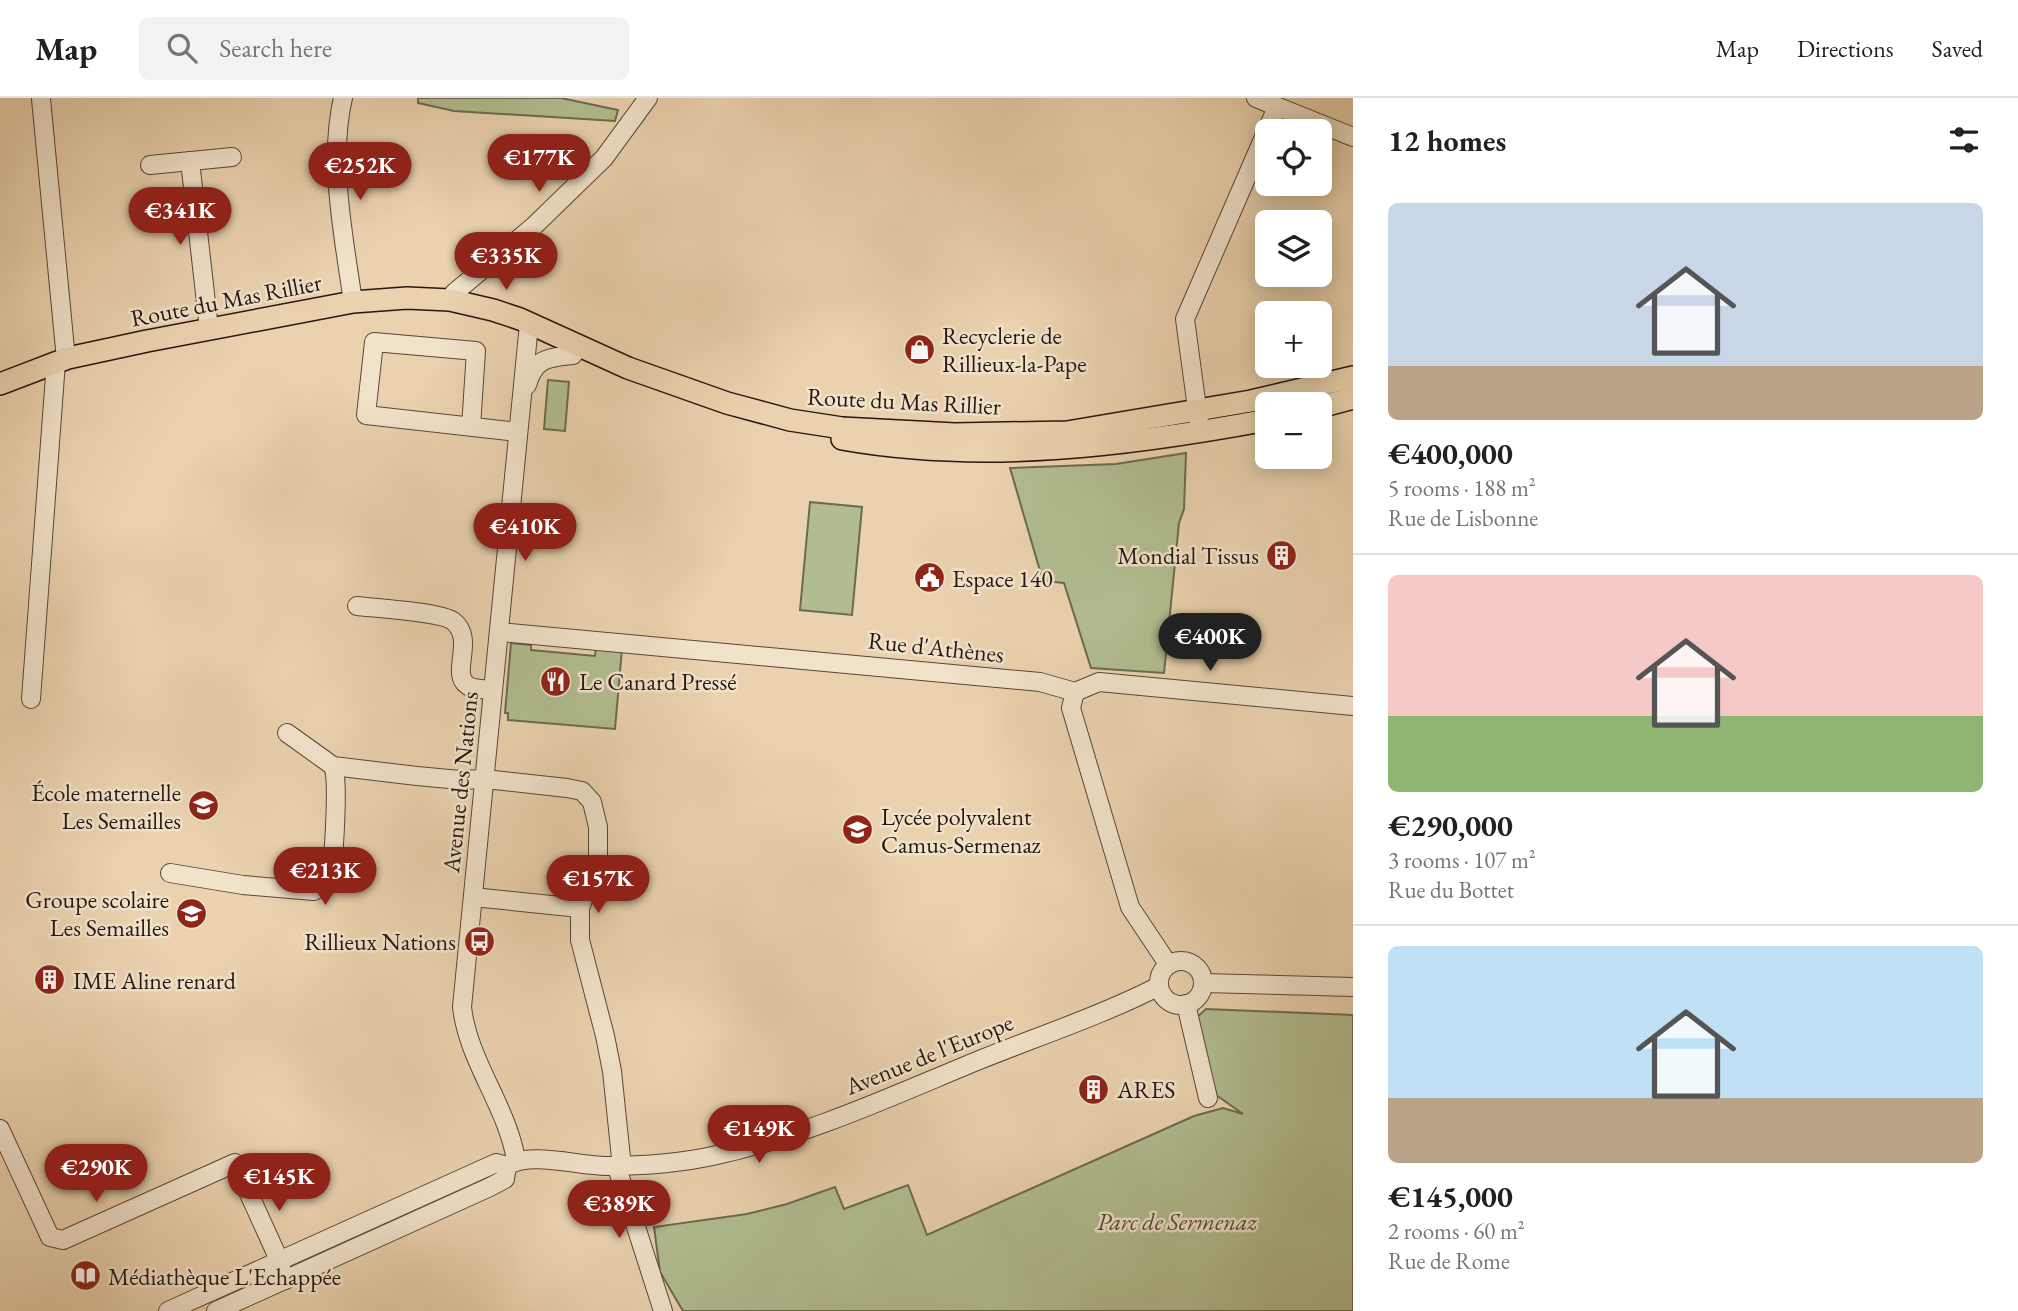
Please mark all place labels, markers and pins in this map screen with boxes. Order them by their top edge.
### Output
pin: €177K [490,134,588,194]
pin: €252K [311,142,409,202]
pin: €341K [131,188,229,247]
pin: €335K [457,232,555,292]
place label: Recyclerie de Rillieux-la-Pape [942,320,1087,379]
shop icon: Recyclerie de Rillieux-la-Pape [902,332,936,366]
pin: €410K [476,504,574,563]
building icon: Mondial Tissus [1265,538,1299,572]
place label: Mondial Tissus [1117,540,1259,571]
public building icon: Espace 140 [912,561,946,595]
place label: Espace 140 [952,563,1053,594]
pin: €400K [1161,614,1259,673]
restaurant icon: Le Canard Pressé [539,664,573,698]
place label: Le Canard Pressé [579,666,737,697]
place label: École maternelle Les Semailles [31,777,181,836]
school or university icon: École maternelle Les Semailles [187,789,221,823]
place label: Lycée polyvalent Camus-Sermenaz [881,801,1041,860]
school or university icon: Lycée polyvalent Camus-Sermenaz [841,813,875,847]
pin: €213K [276,848,374,907]
pin: €157K [549,856,647,915]
place label: Groupe scolaire Les Semailles [25,884,169,943]
school or university icon: Groupe scolaire Les Semailles [175,896,209,930]
bus stop icon: Rillieux Nations [462,924,496,958]
place label: Rillieux Nations [304,926,456,957]
building icon: IME Aline renard [33,963,67,997]
place label: IME Aline renard [73,965,237,996]
building icon: ARES [1077,1072,1111,1106]
place label: ARES [1116,1074,1175,1105]
pin: €149K [710,1105,808,1165]
pin: €290K [47,1144,145,1204]
pin: €145K [230,1154,328,1213]
pin: €389K [570,1180,668,1240]
library icon: Médiathèque L'Echappée [68,1259,102,1293]
place label: Médiathèque L'Echappée [108,1261,341,1292]

